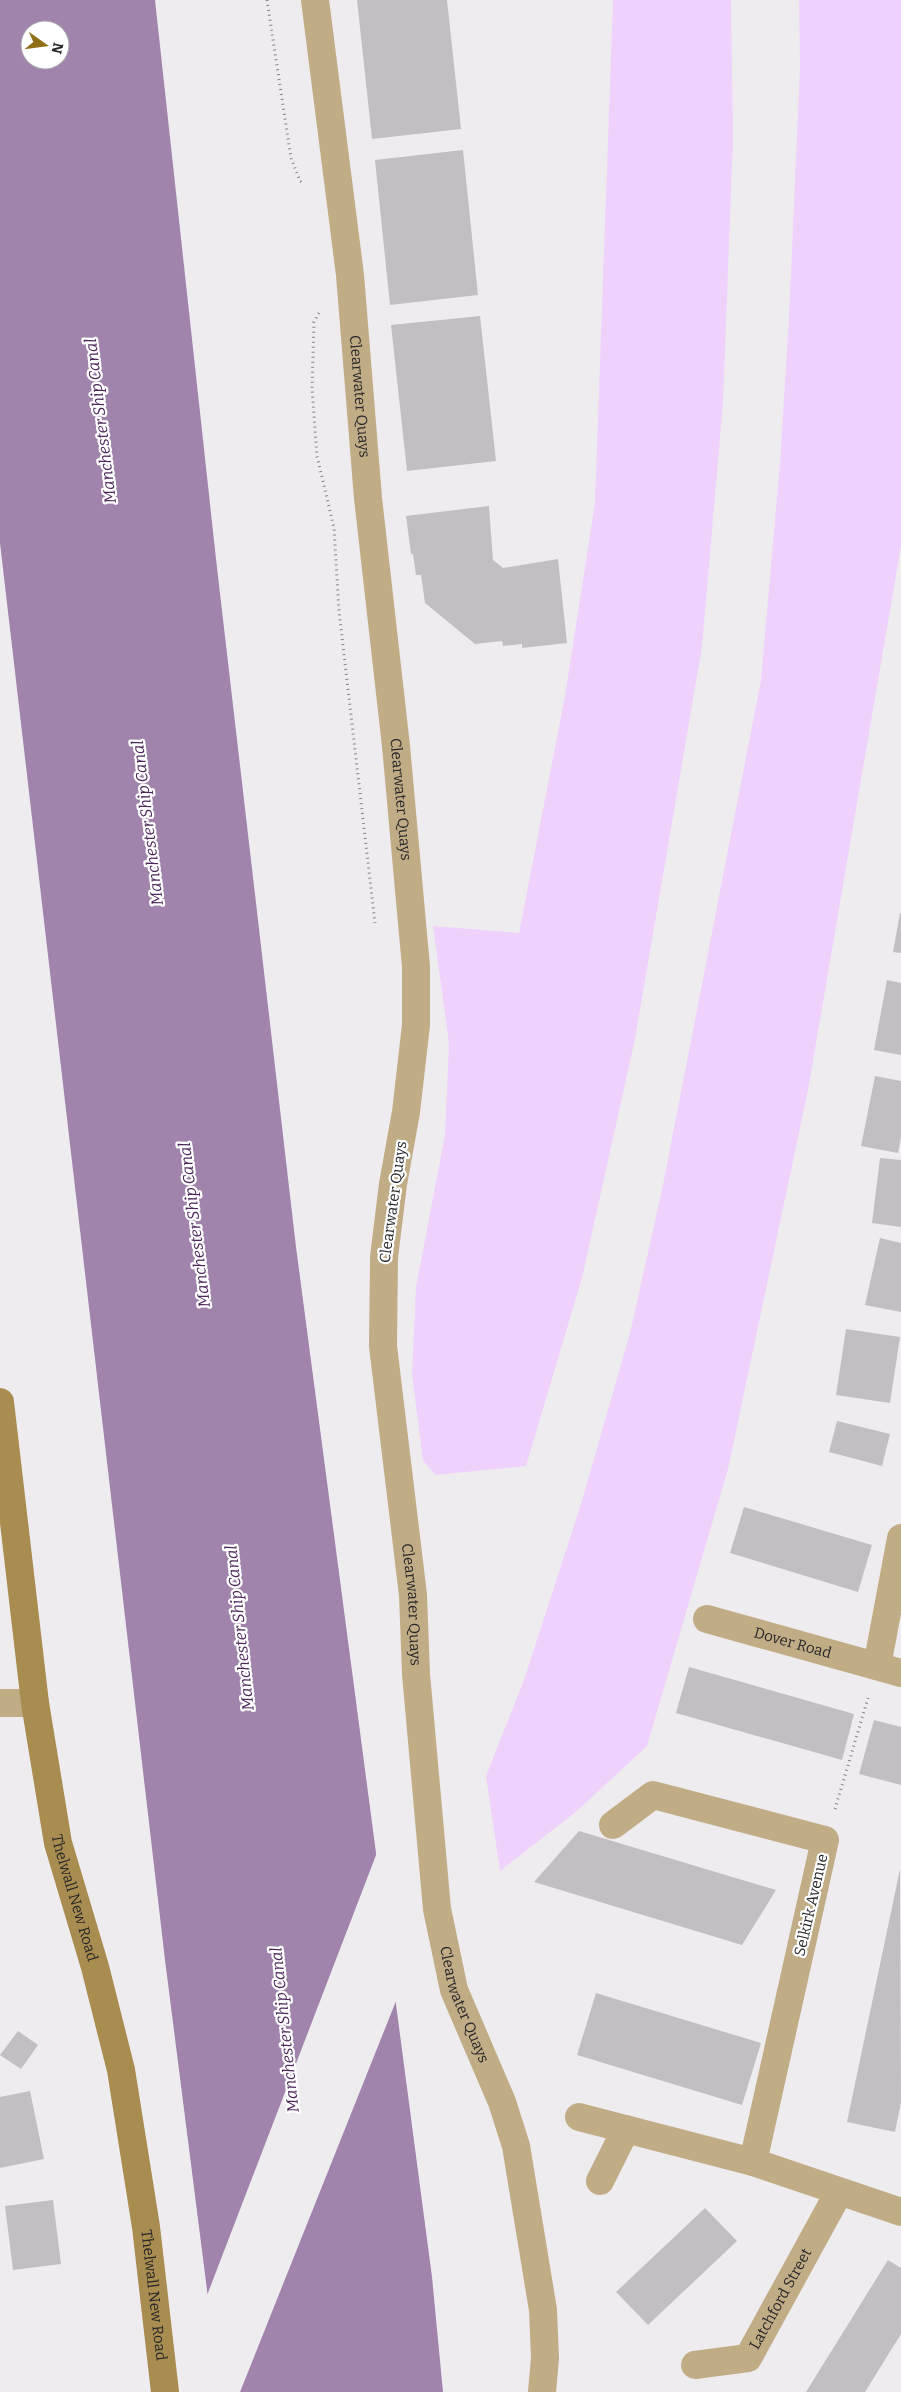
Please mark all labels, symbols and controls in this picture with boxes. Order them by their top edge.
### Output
north arrow [20,20,70,70]
text: N [48,41,67,56]
street label: Clearwater Quays [346,334,374,458]
water label: Manchester Ship Canal [81,337,120,504]
street label: Clearwater Quays [386,737,415,861]
water label: Manchester Ship Canal [128,739,167,906]
street label: Clearwater Quays [376,1140,410,1264]
water label: Manchester Ship Canal [175,1141,214,1308]
street label: Clearwater Quays [398,1542,425,1666]
water label: Manchester Ship Canal [221,1544,258,1711]
street label: Dover Road [752,1623,834,1662]
street label: Thelwall New Road [48,1833,102,1963]
street label: Selkirk Avenue [790,1852,832,1958]
street label: Clearwater Quays [436,1944,493,2065]
water label: Manchester Ship Canal [266,1946,303,2113]
street label: Thelwall New Road [137,2229,170,2362]
street label: Latchford Street [745,2245,816,2352]

